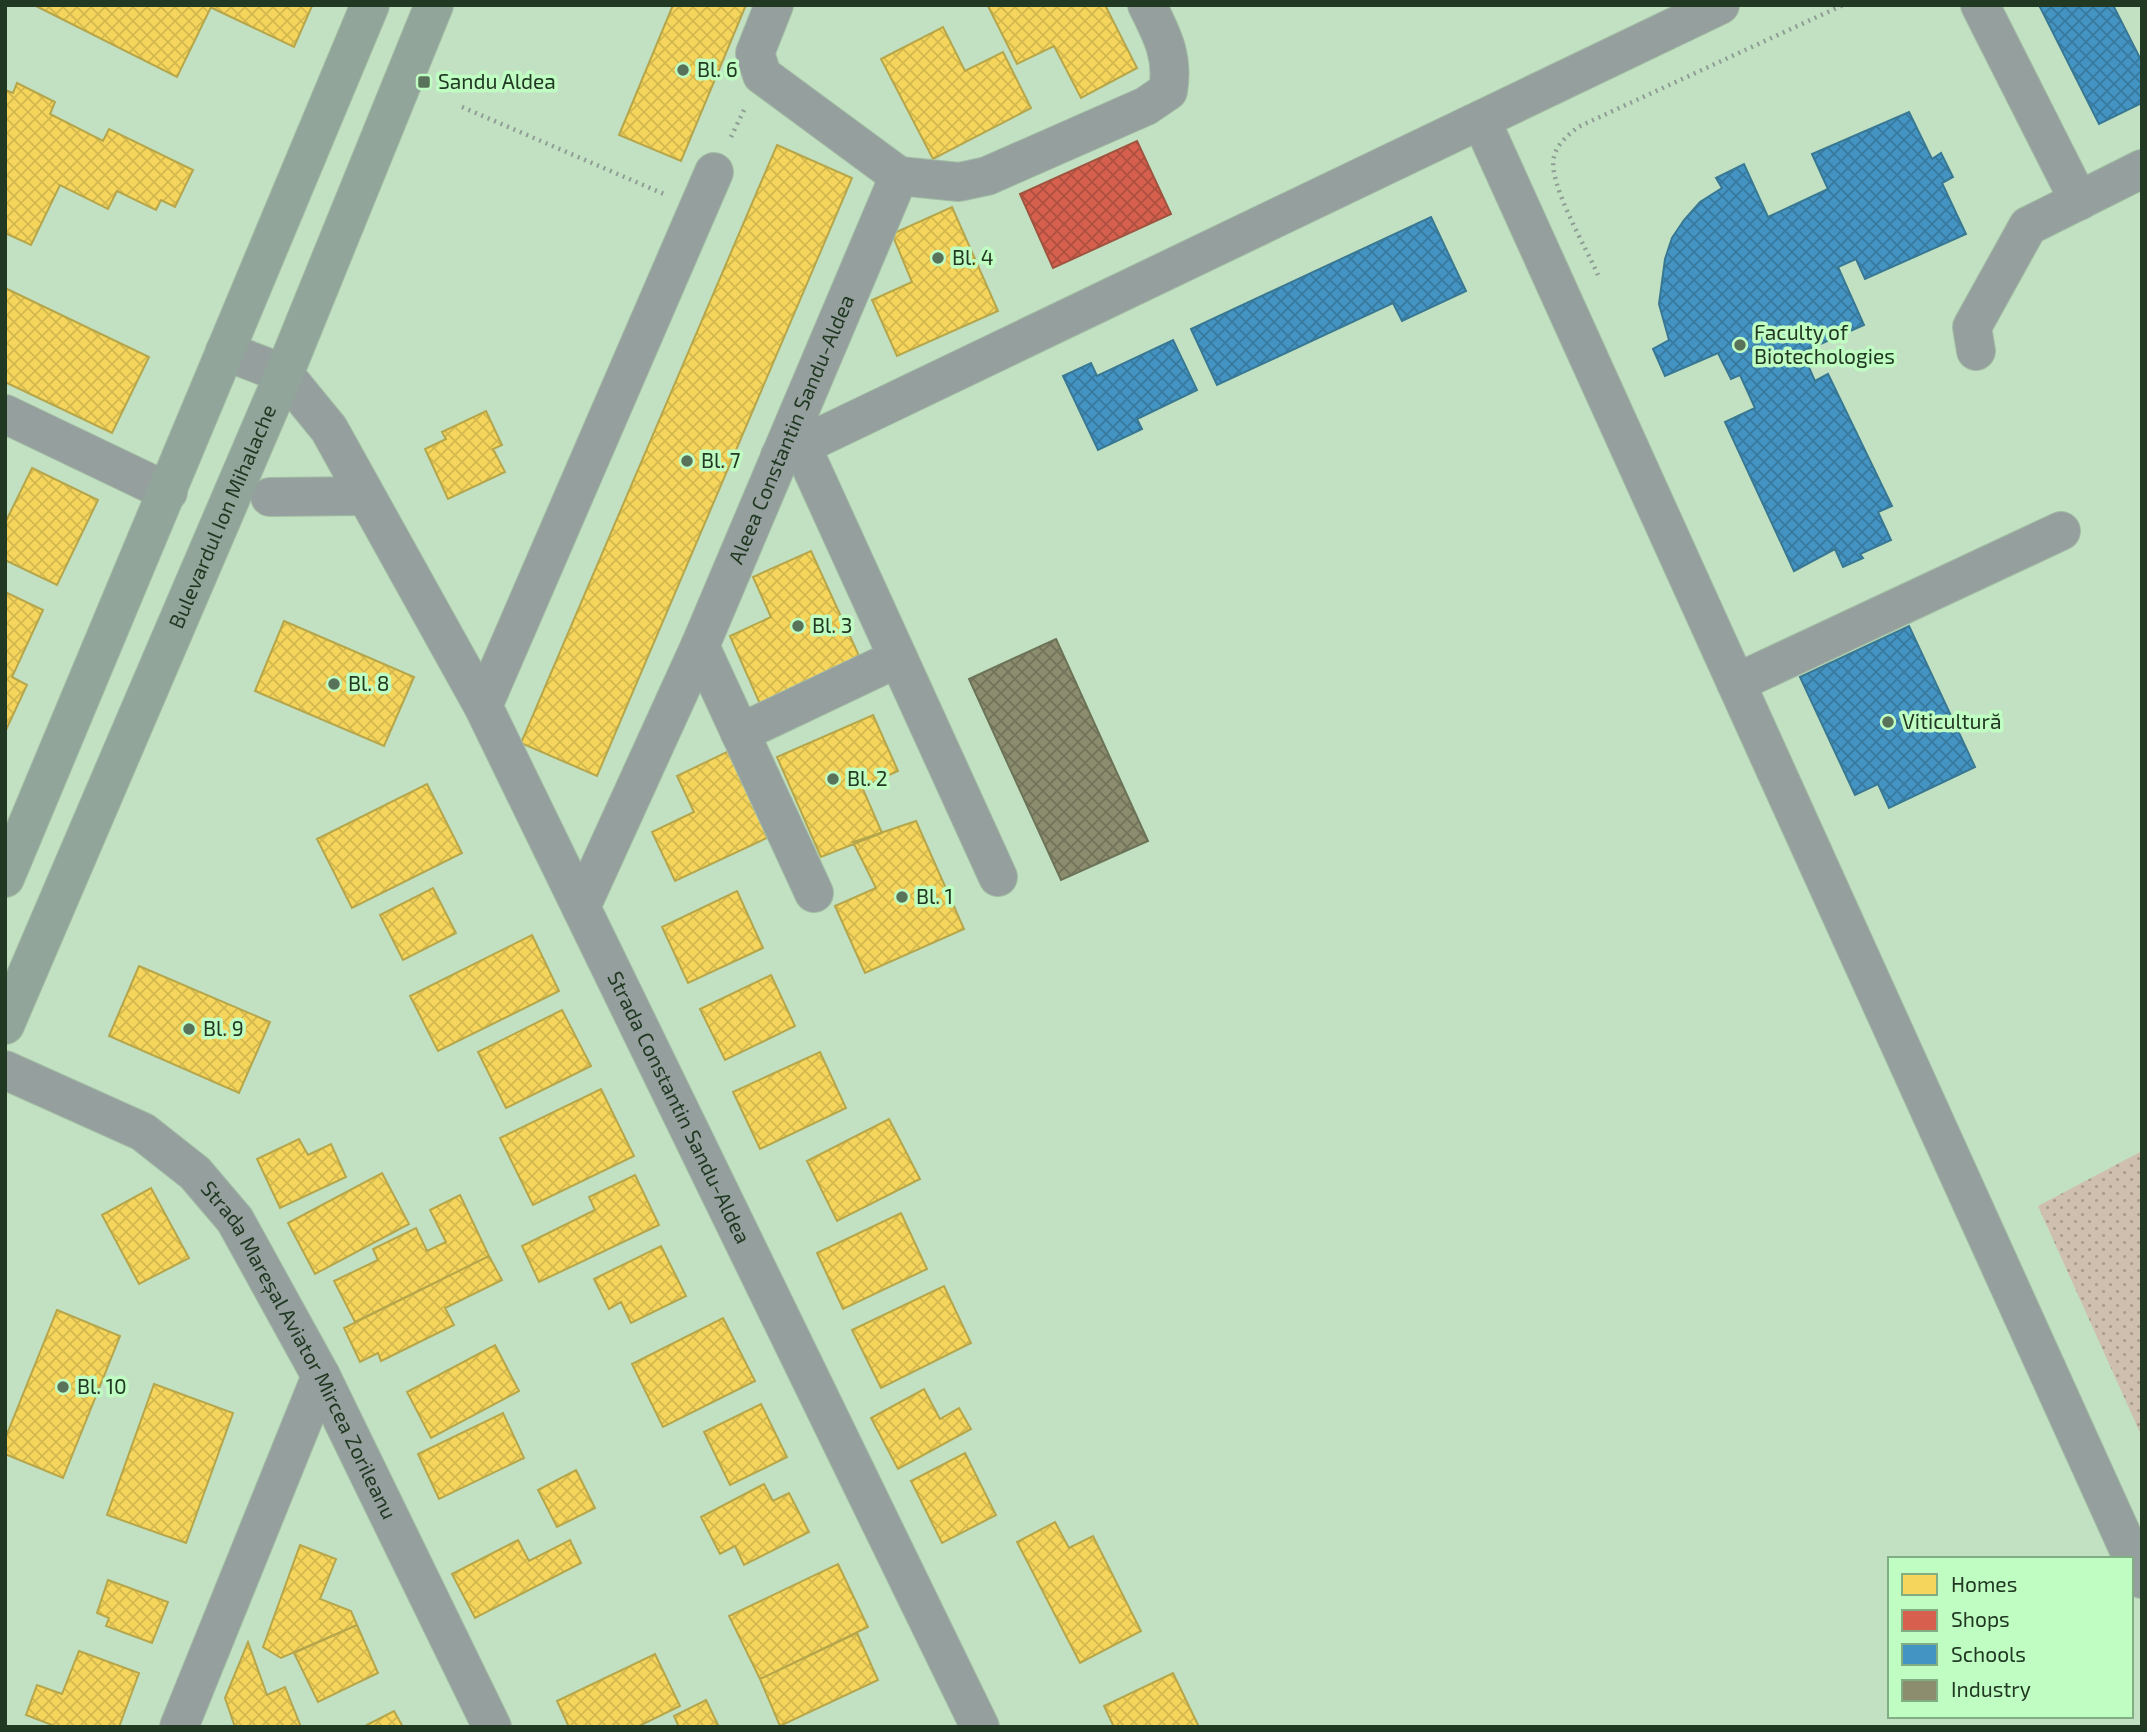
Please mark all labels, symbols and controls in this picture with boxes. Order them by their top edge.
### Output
place label: Bl. 6 [697,56,738,81]
marker: Bl. 6 [675,62,691,78]
place label: Sandu Aldea [438,68,556,93]
marker: Sandu Aldea [416,74,432,90]
place label: Bl. 4 [952,244,994,269]
marker: Bl. 4 [930,250,946,266]
street label: Aleea Constantin Sandu-Aldea [722,291,858,567]
place label: Faculty of Biotechologies [1754,319,1895,368]
marker: Faculty of Biotechologies [1732,337,1748,353]
street label: Bulevardul Ion Mihalache [163,400,280,632]
place label: Bl. 7 [701,447,741,472]
marker: Bl. 7 [679,453,695,469]
place label: Bl. 3 [812,612,852,637]
marker: Bl. 3 [790,618,806,634]
place label: Bl. 8 [348,670,390,695]
marker: Bl. 8 [326,676,342,692]
place label: Viticultură [1902,708,2001,733]
marker: Viticultură [1880,714,1896,730]
place label: Bl. 2 [847,765,888,790]
marker: Bl. 2 [825,771,841,787]
place label: Bl. 1 [916,883,953,908]
marker: Bl. 1 [894,889,910,905]
street label: Strada Constantin Sandu-Aldea [603,967,757,1247]
place label: Bl. 9 [203,1015,244,1040]
marker: Bl. 9 [181,1021,197,1037]
street label: Strada Mareșal Aviator Mircea Zorileanu [196,1175,403,1523]
place label: Bl. 10 [77,1373,127,1398]
marker: Bl. 10 [55,1379,71,1395]
legend [1888,1557,2133,1718]
text: Homes [1951,1571,2017,1596]
text: Shops [1951,1606,2010,1631]
text: Schools [1951,1641,2026,1666]
text: Industry [1951,1676,2031,1701]

